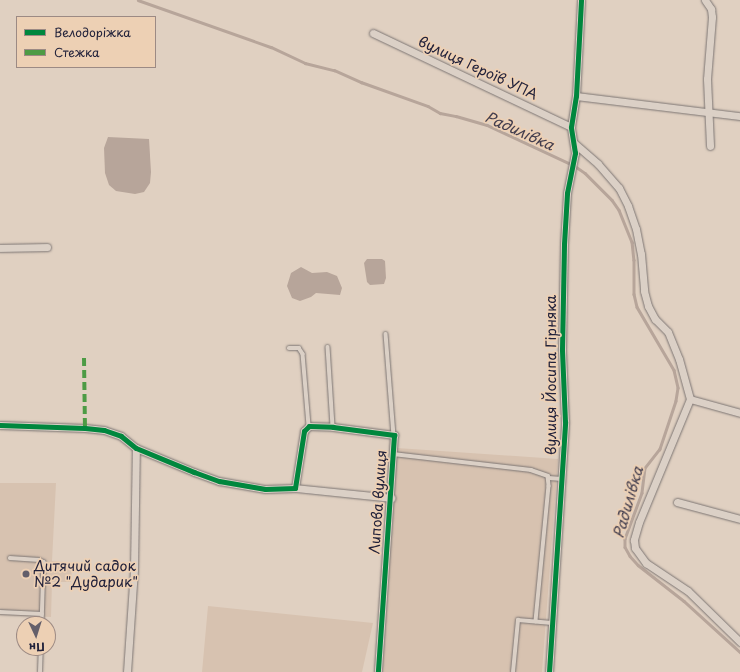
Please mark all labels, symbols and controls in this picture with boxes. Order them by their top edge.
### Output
legend [16,16,156,68]
text: Велодоріжка [54,23,131,41]
street label: вулиця Героїв УПА [415,33,541,103]
text: Стежка [54,43,99,61]
water label: Радилівка [483,107,557,153]
street label: вулиця Йосипа Гірняка [543,294,559,456]
street label: Липова вулиця [366,449,390,555]
water label: Радилівка [608,464,646,540]
place label: Дитячий садок №2 "Дударик" [34,558,138,590]
marker: Дитячий садок №2 "Дударик" [21,569,31,579]
north arrow [16,616,56,656]
text: Пн [28,638,45,657]

